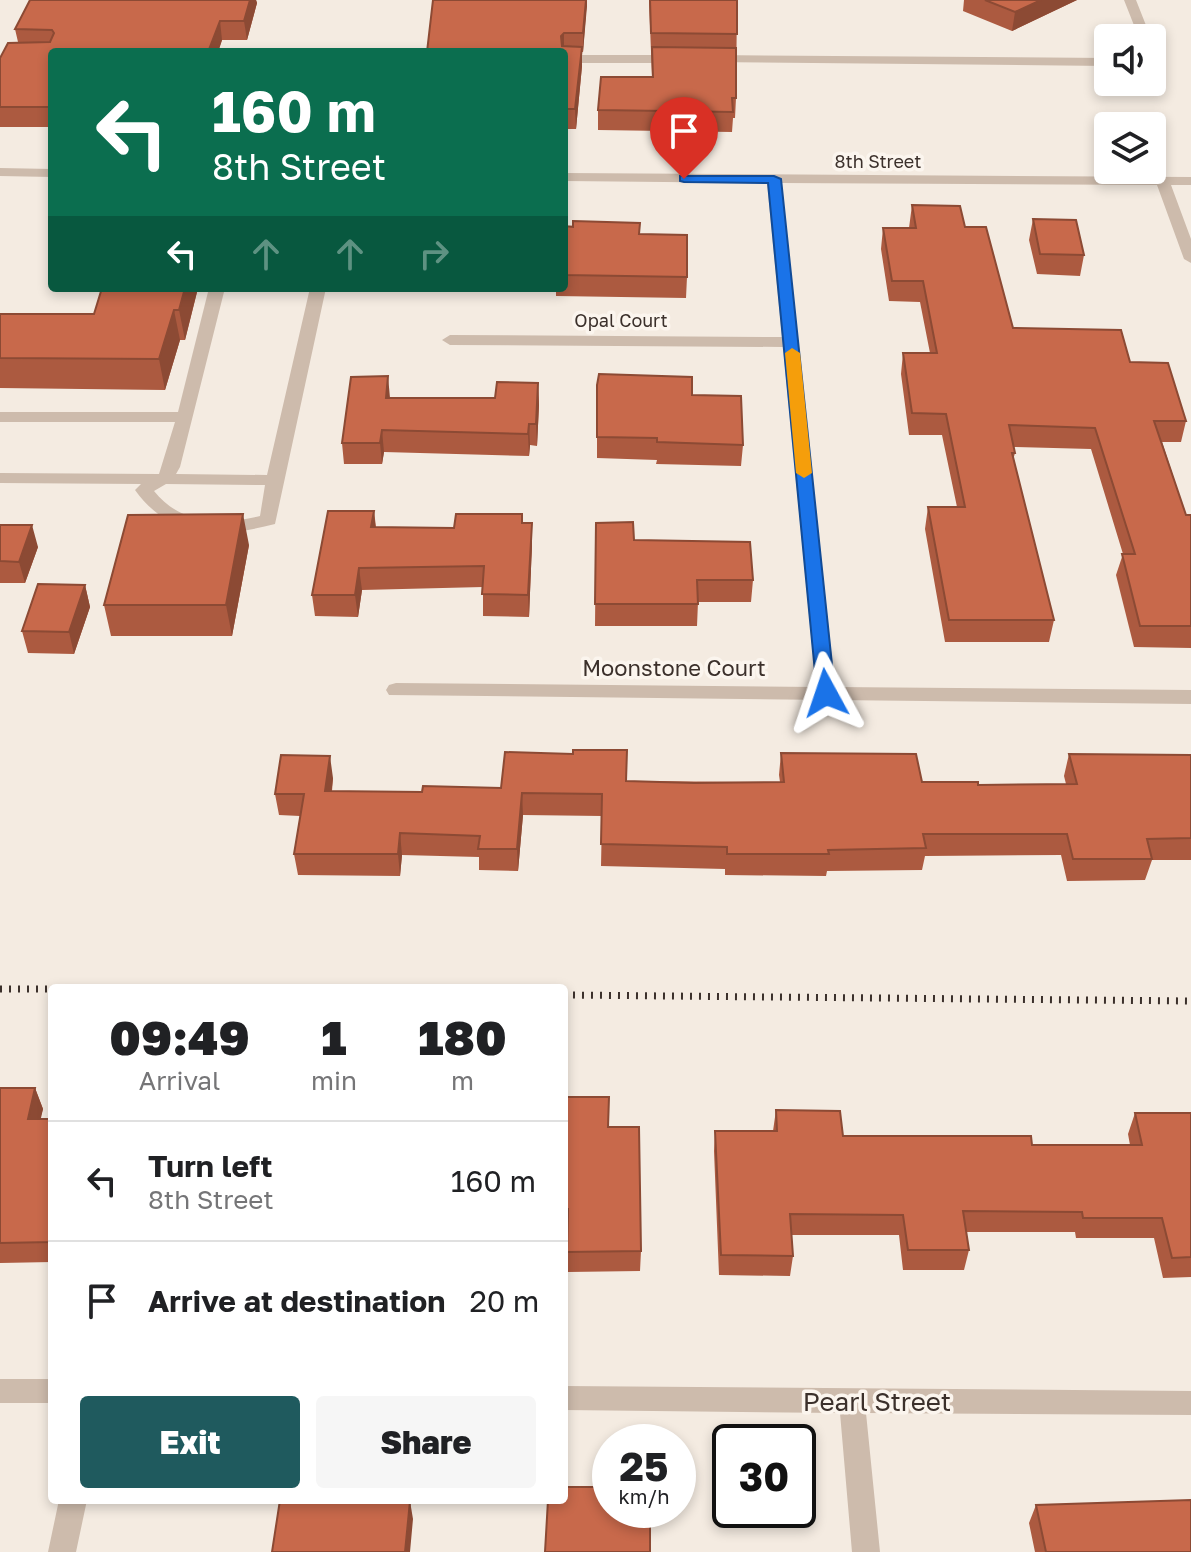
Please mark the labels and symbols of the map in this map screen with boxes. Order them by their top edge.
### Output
pin [650,97,718,179]
street label: 8th Street [834,150,922,172]
street label: Opal Court [574,309,668,331]
position arrow [784,651,868,735]
street label: Moonstone Court [582,654,766,681]
street label: Pearl Street [803,1386,951,1417]
speed limit sign: 30 [712,1424,816,1528]

